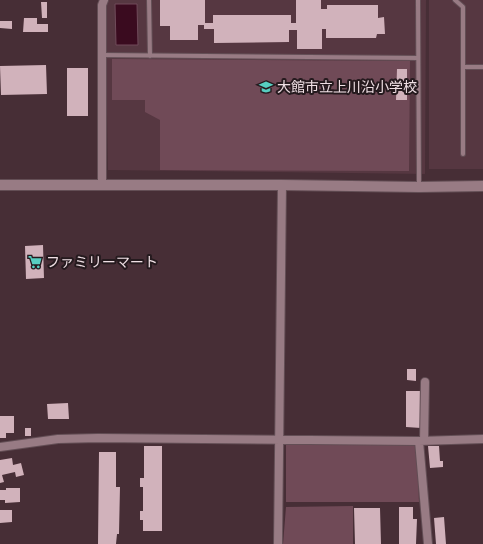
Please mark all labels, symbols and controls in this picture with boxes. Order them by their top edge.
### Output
place label: 大館市立上川沿小学校 [277,78,417,96]
school or university icon: 大館市立上川沿小学校 [258,79,274,95]
place label: ファミリーマート [46,253,158,271]
supermarket icon: ファミリーマート [27,254,43,270]

